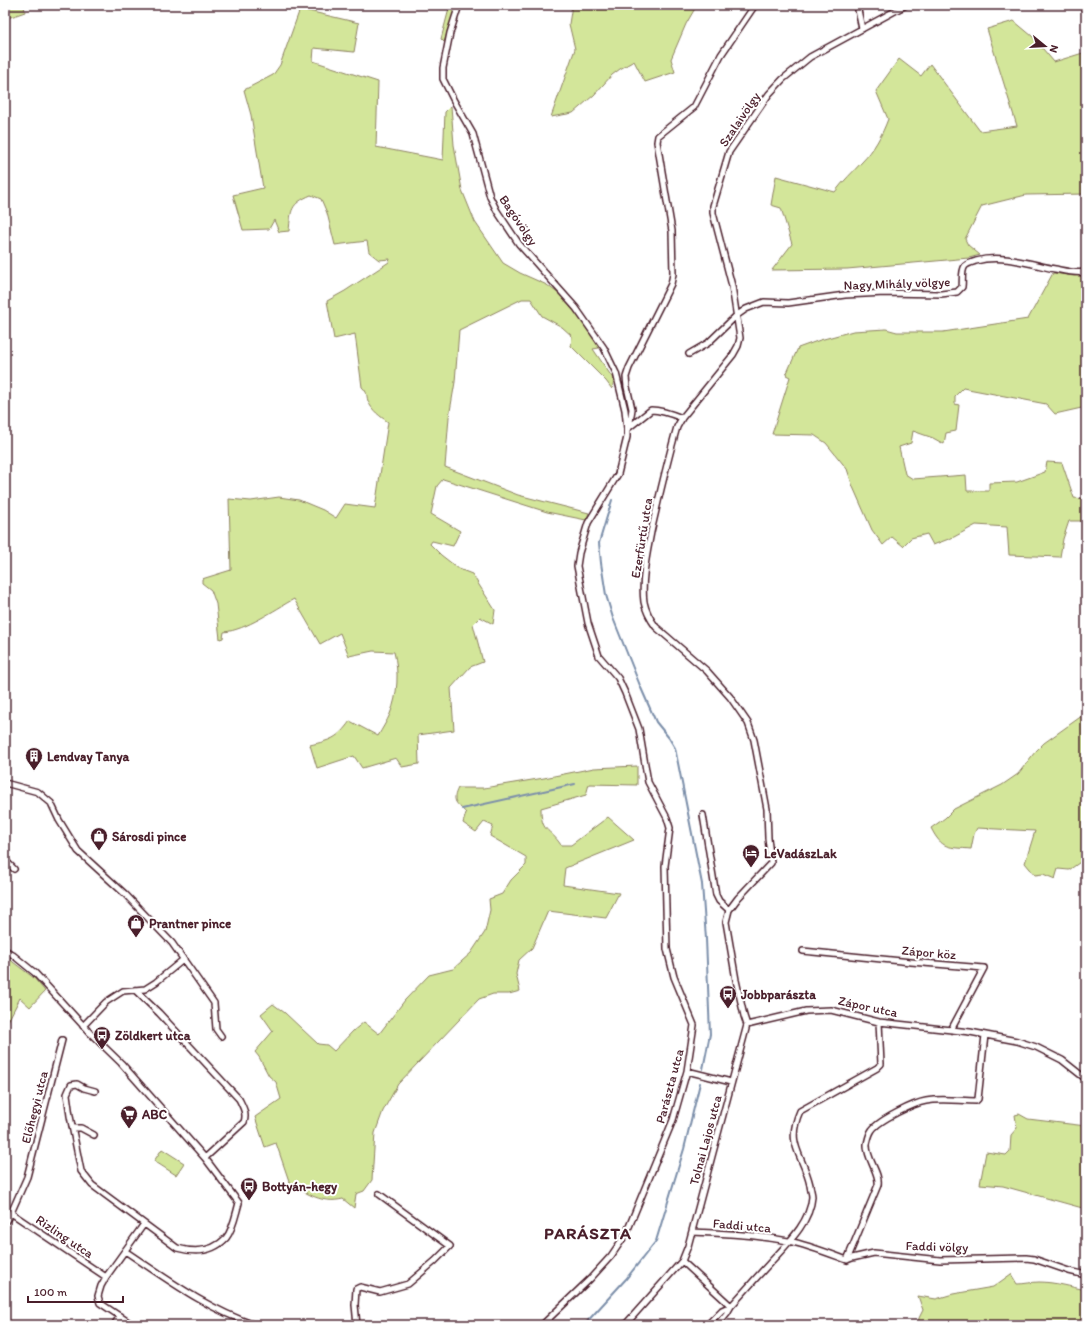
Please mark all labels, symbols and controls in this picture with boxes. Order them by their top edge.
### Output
north arrow [1025,26,1065,66]
text: N [1047,43,1061,54]
street label: Szalaivölgy [716,89,763,149]
street label: Bagóvölgy [496,192,541,248]
street label: Nagy Mihály völgye [843,274,951,293]
street label: Ezerfürtű utca [628,496,655,579]
building icon: Lendvay Tanya [24,746,44,771]
place label: Lendvay Tanya [47,749,130,765]
shop icon: Sárosdi pince [89,826,109,851]
place label: Sárosdi pince [112,829,186,845]
hotel icon: LeVadászLak [741,843,761,868]
place label: LeVadászLak [764,846,837,861]
shop icon: Prantner pince [126,913,146,938]
place label: Prantner pince [149,916,231,932]
street label: Zápor köz [901,943,957,962]
bus stop icon: Jobbparászta [718,984,738,1009]
place label: Jobbparászta [740,987,816,1003]
street label: Zápor utca [837,993,899,1020]
bus stop icon: Zöldkert utca [92,1025,112,1050]
place label: Zöldkert utca [115,1028,191,1043]
street label: Parászta utca [652,1047,687,1125]
street label: Előhegyi utca [18,1069,51,1145]
street label: Tolnai Lajos utca [686,1093,725,1187]
supermarket icon: ABC [119,1104,139,1129]
place label: ABC [141,1107,168,1122]
bus stop icon: Bottyán-hegy [239,1176,259,1201]
place label: Bottyán-hegy [262,1179,338,1195]
street label: Rizling utca [33,1212,97,1261]
street label: Faddi utca [712,1215,772,1236]
district label: PARÁSZTA [544,1223,632,1243]
street label: Faddi völgy [905,1238,968,1255]
scale bar [28,1278,123,1304]
text: 100 m [34,1285,67,1299]

